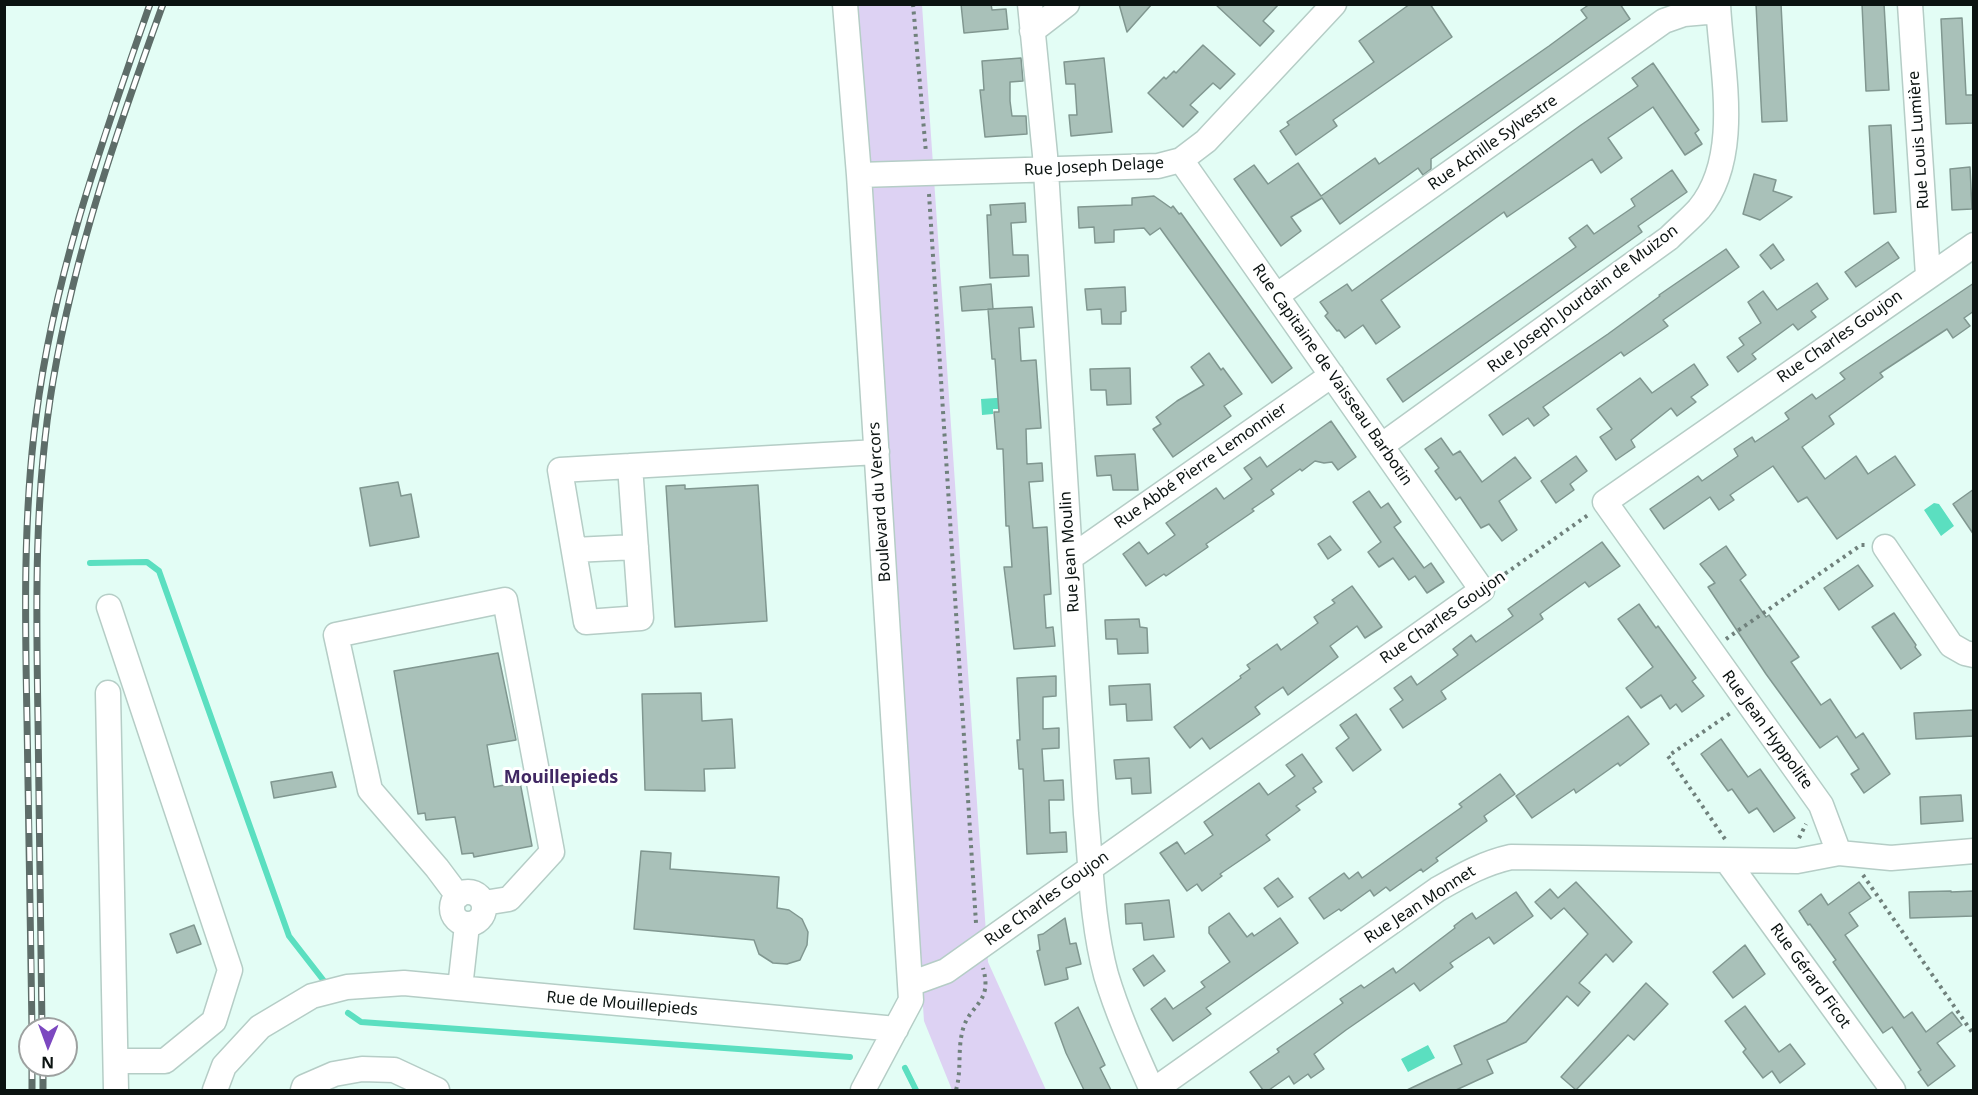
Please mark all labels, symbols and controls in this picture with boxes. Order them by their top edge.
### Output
street label: Rue Louis Lumière [1905,70,1933,210]
street label: Rue Achille Sylvestre [1425,91,1561,195]
street label: Rue Joseph Delage [1023,154,1165,180]
street label: Rue Joseph Jourdain de Muizon [1484,221,1682,377]
street label: Rue Capitaine de Vaisseau Barbotin [1248,261,1416,489]
street label: Rue Charles Goujon [1774,287,1906,387]
street label: Rue Abbé Pierre Lemonnier [1111,399,1291,533]
street label: Boulevard du Vercors [865,421,895,583]
street label: Rue Jean Moulin [1056,491,1084,613]
street label: Rue Charles Goujon [1377,568,1509,668]
street label: Rue Jean Hyppolite [1718,667,1816,793]
district label: Mouillepieds [504,767,618,789]
street label: Rue Charles Goujon [981,848,1113,950]
street label: Rue Jean Monnet [1361,862,1479,948]
street label: Rue Gérard Ficot [1766,920,1854,1032]
street label: Rue de Mouillepieds [545,988,699,1020]
north arrow [18,1017,78,1077]
text: N [41,1052,54,1074]

